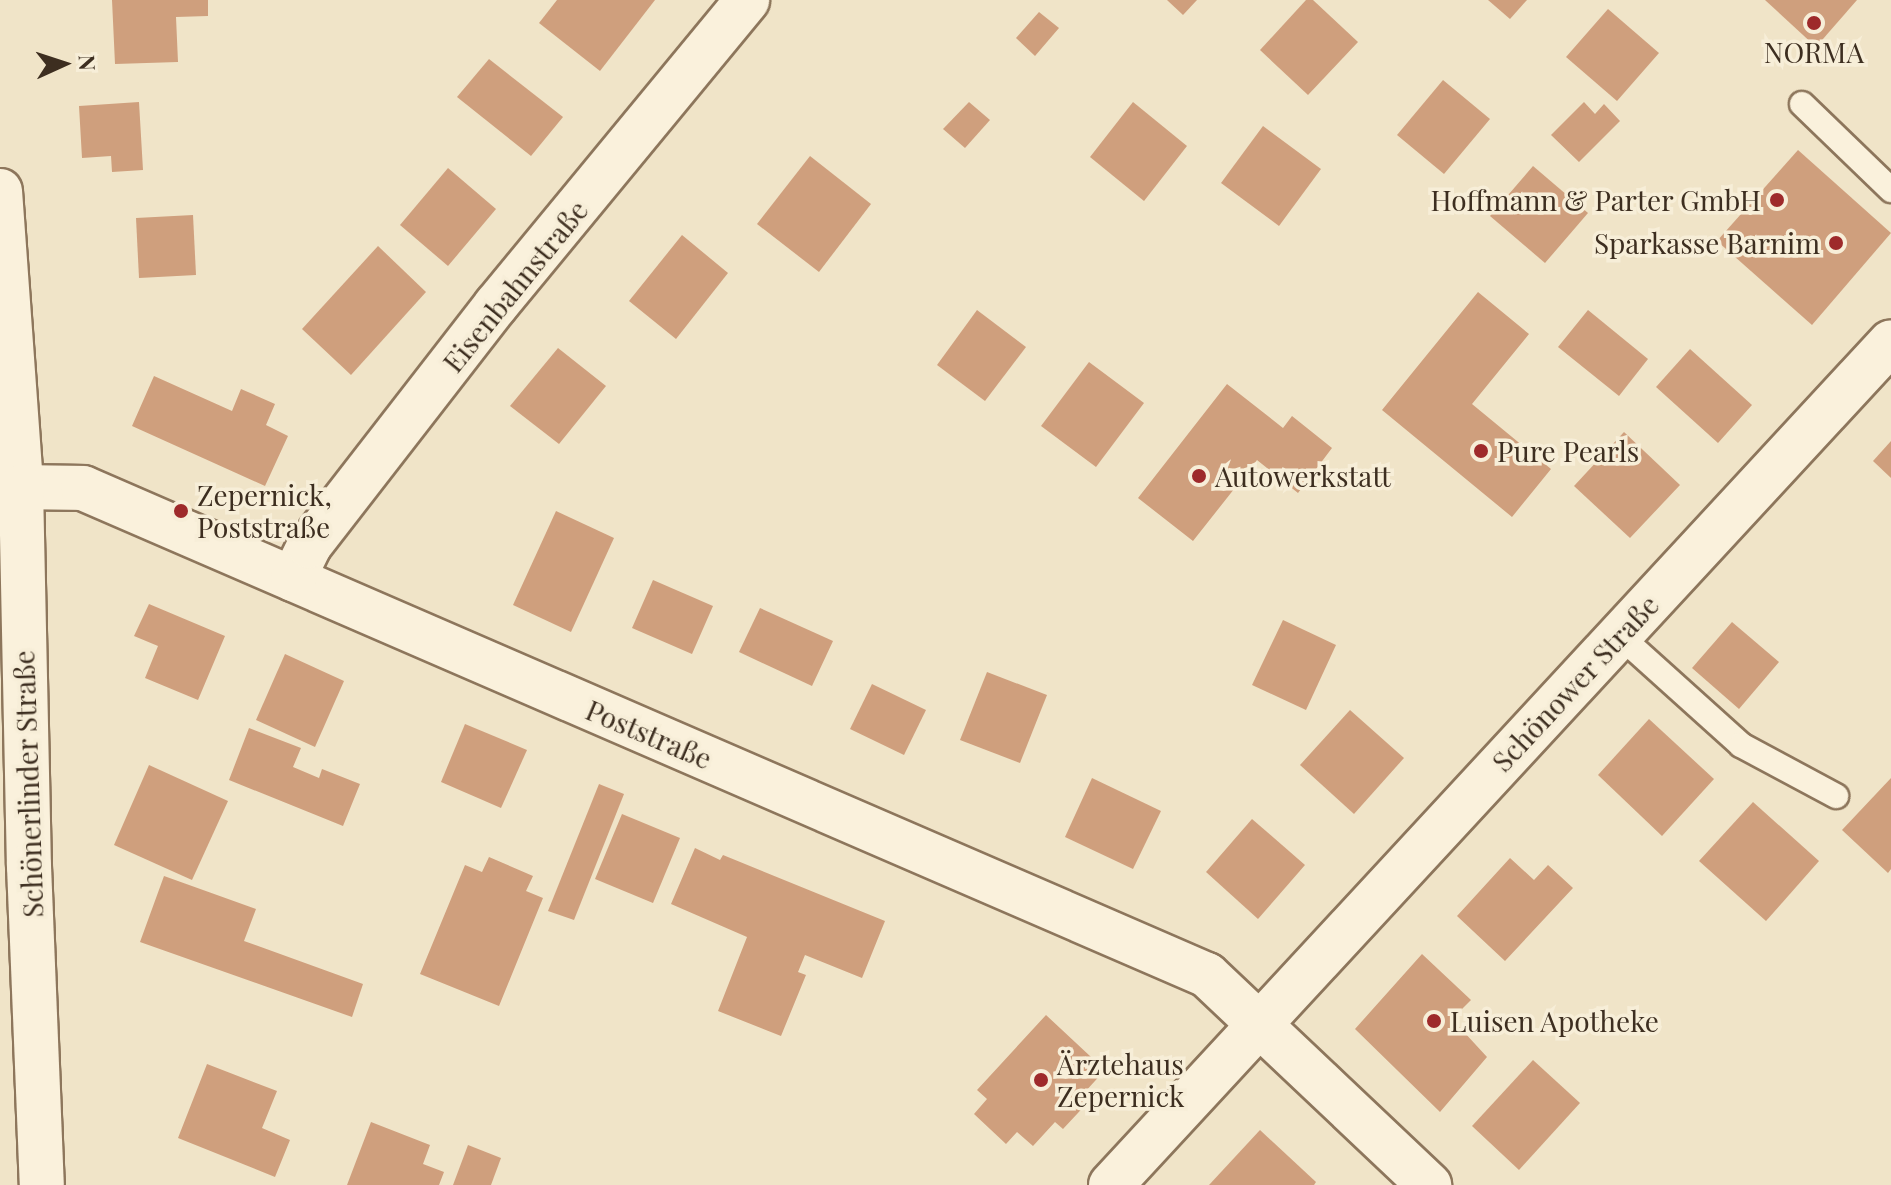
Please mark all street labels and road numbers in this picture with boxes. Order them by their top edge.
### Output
street label: Eisenbahnstraße [436,193,594,379]
street label: Schönower Straße [1485,588,1665,778]
street label: Schönerlinder Straße [7,649,49,919]
street label: Poststraße [581,693,717,775]

